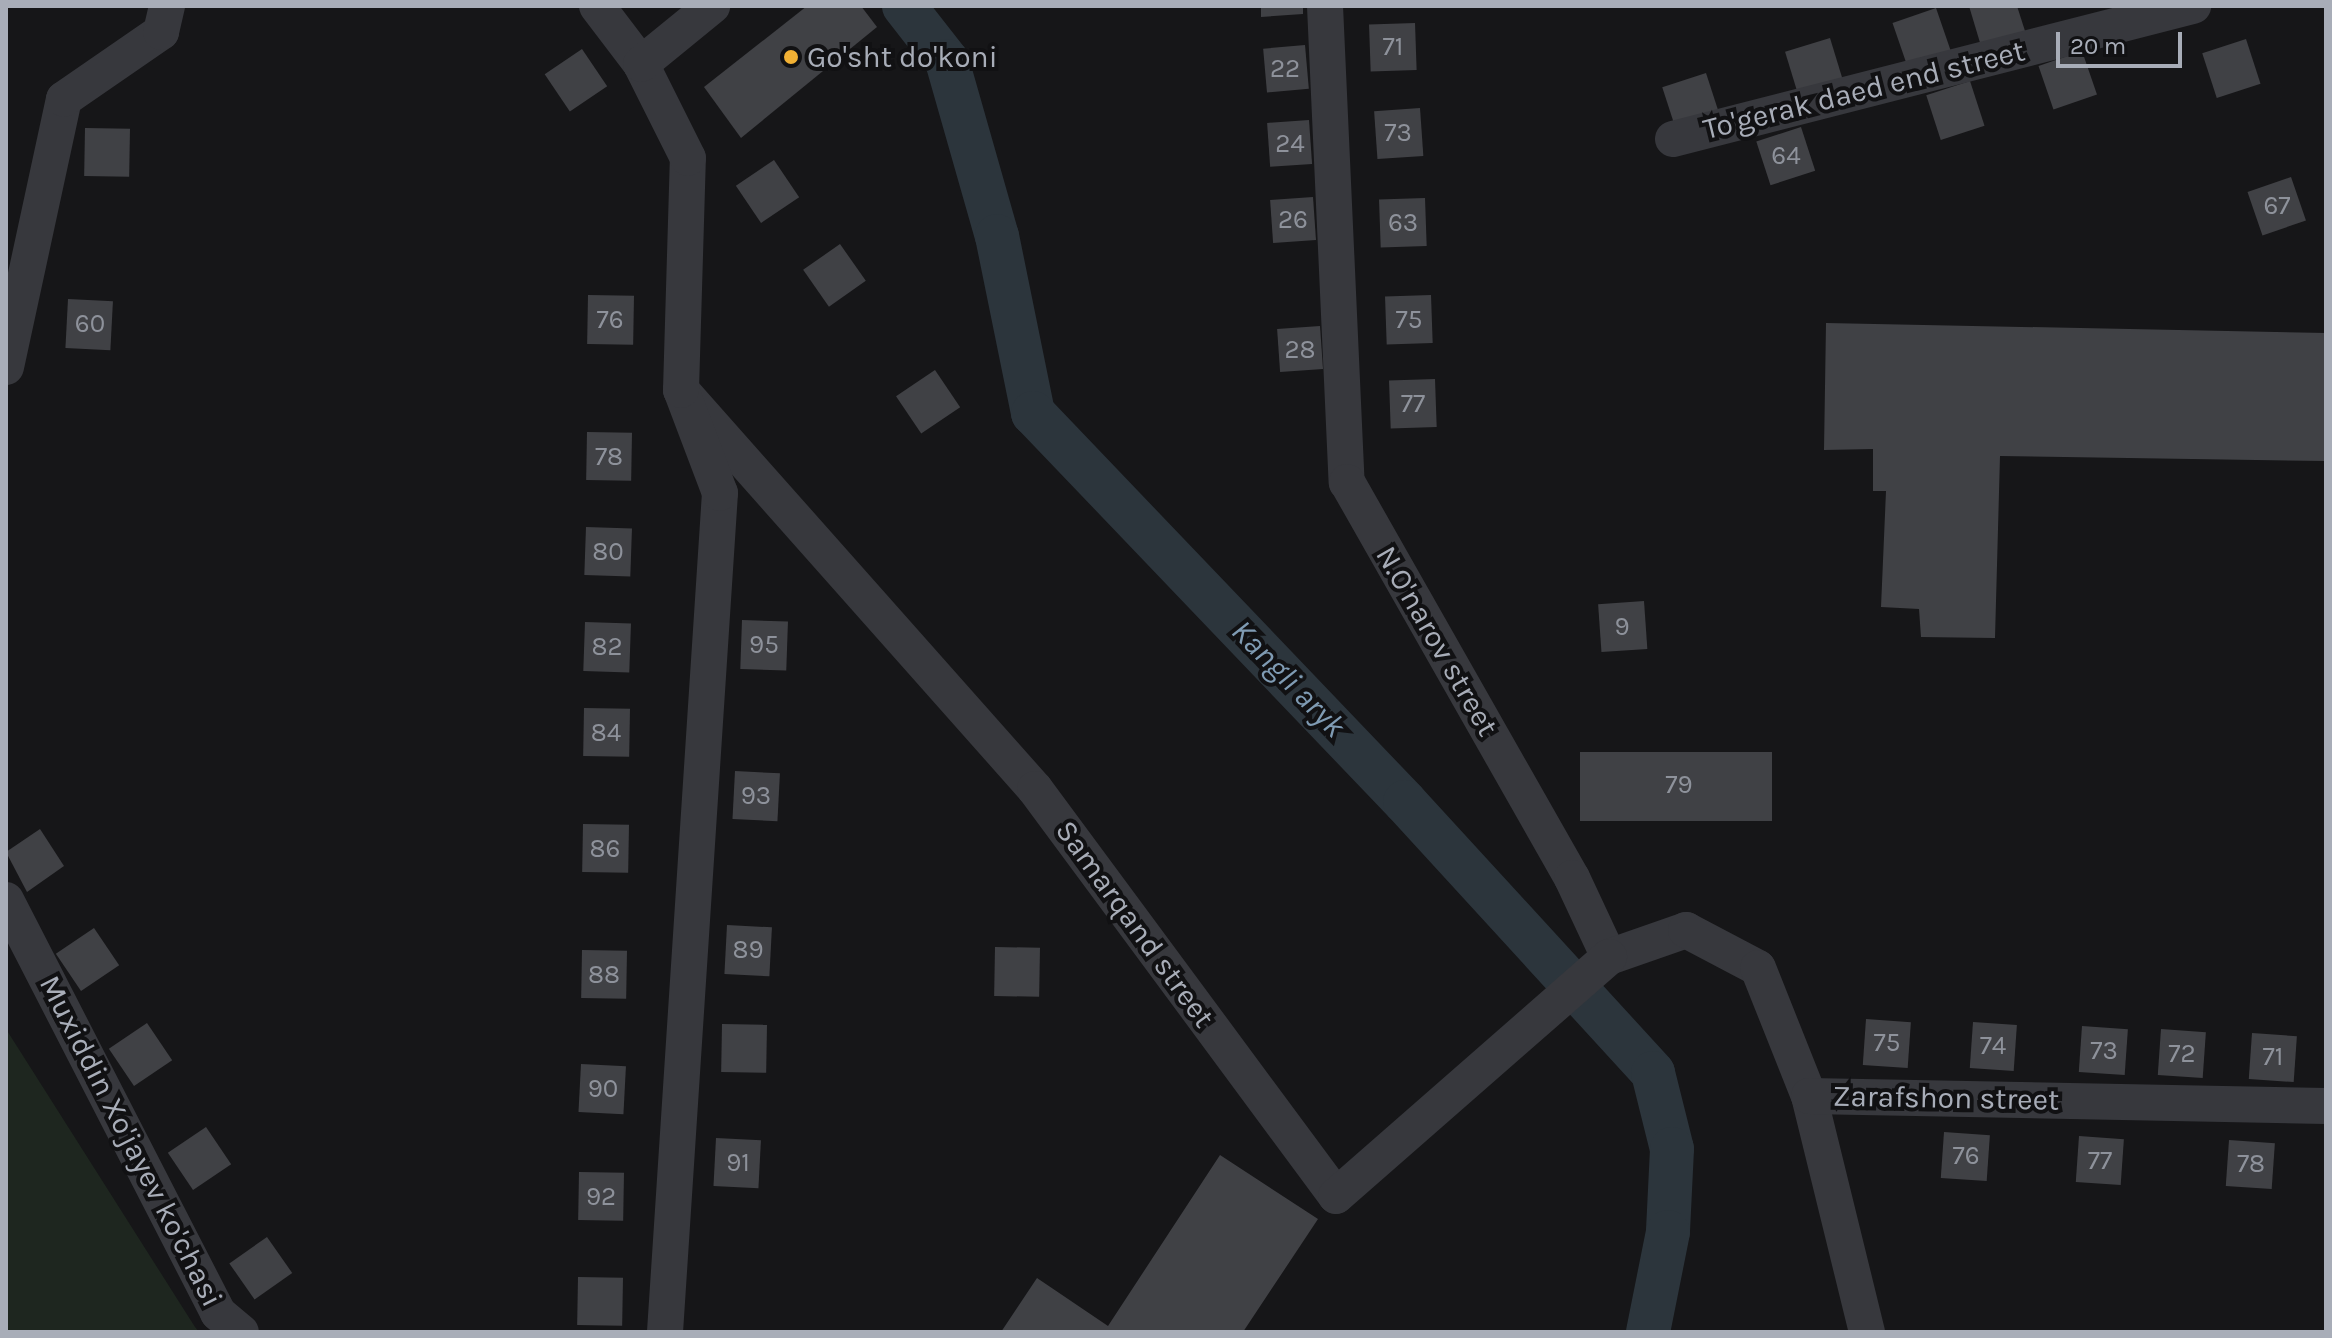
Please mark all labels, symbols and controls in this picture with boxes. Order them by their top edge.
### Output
scale bar [2060,16,2186,66]
house number: 71 [1383,31,1403,63]
text: 20 m [2070,32,2126,60]
street label: To'gerak daed end street [1700,33,2028,147]
place label: Go'sht do'koni [807,39,998,75]
marker: Go'sht do'koni [782,48,800,66]
house number: 22 [1270,53,1300,85]
house number: 73 [1384,117,1412,149]
house number: 24 [1275,128,1305,160]
house number: 64 [1771,140,1801,172]
house number: 67 [2263,190,2291,222]
house number: 26 [1278,204,1308,236]
house number: 63 [1388,207,1418,239]
house number: 76 [596,304,624,336]
house number: 75 [1396,304,1422,336]
house number: 60 [75,308,105,340]
house number: 28 [1284,334,1316,366]
house number: 77 [1401,388,1425,420]
house number: 78 [595,441,623,473]
house number: 80 [592,536,624,568]
street label: N.O'narov street [1368,540,1506,742]
house number: 9 [1614,611,1630,643]
water label: Kangli aryk [1223,612,1353,746]
house number: 95 [749,629,779,661]
house number: 82 [591,631,623,663]
house number: 84 [591,717,621,749]
house number: 79 [1665,769,1693,801]
house number: 93 [741,780,771,812]
street label: Samarqand street [1048,813,1222,1035]
house number: 86 [590,833,620,865]
house number: 89 [732,934,764,966]
house number: 88 [588,959,620,991]
street label: Muxiddin Xo'jayev ko'chasi [32,969,230,1313]
house number: 75 [1874,1027,1900,1059]
house number: 74 [1980,1030,2006,1062]
house number: 73 [2090,1035,2118,1067]
house number: 72 [2168,1038,2196,1070]
house number: 71 [2263,1041,2283,1073]
house number: 90 [588,1073,618,1105]
street label: Zarafshon street [1832,1078,2060,1118]
house number: 76 [1952,1140,1980,1172]
house number: 77 [2088,1145,2112,1177]
house number: 91 [726,1147,750,1179]
house number: 78 [2237,1148,2265,1180]
house number: 92 [586,1181,616,1213]

